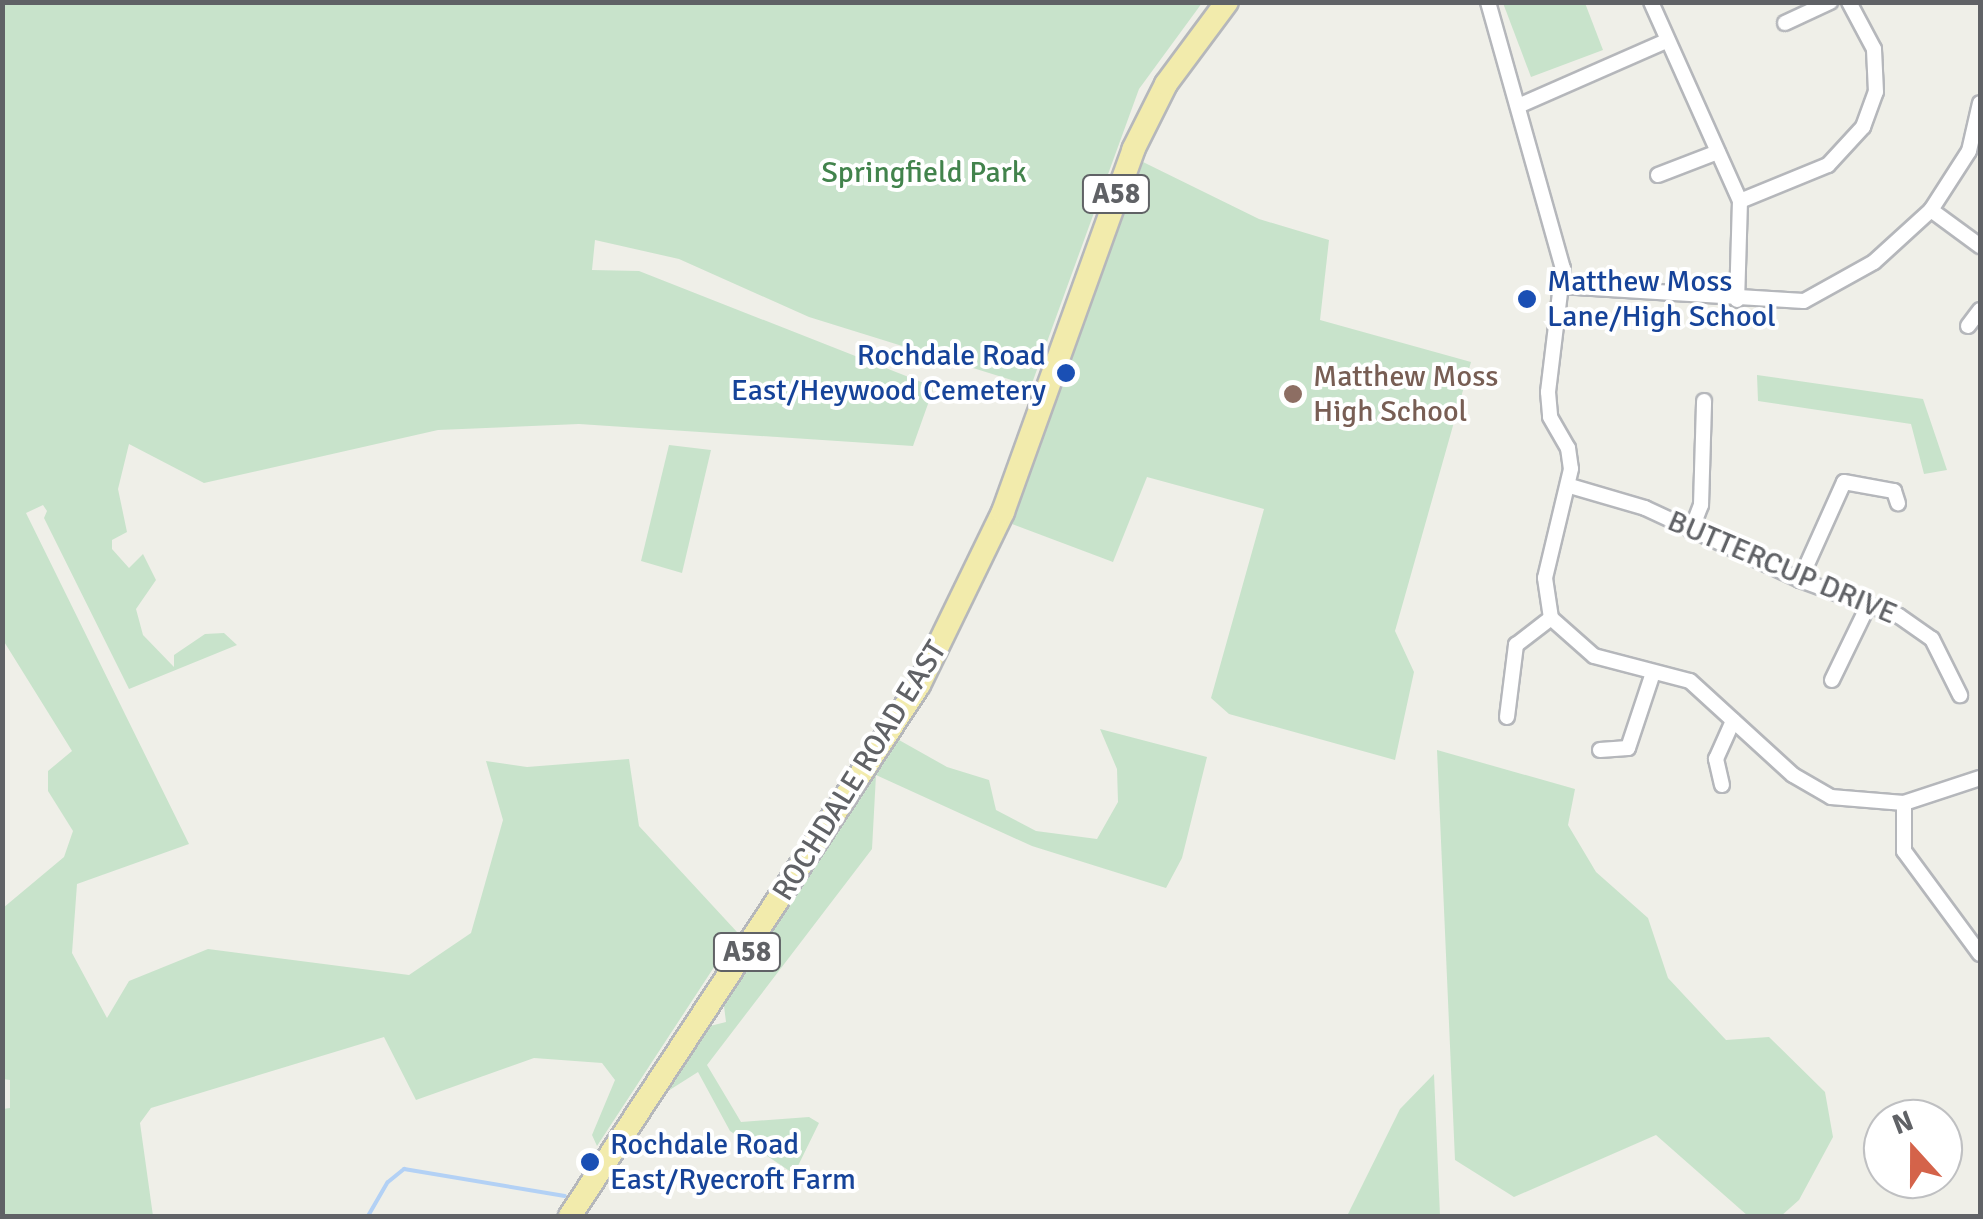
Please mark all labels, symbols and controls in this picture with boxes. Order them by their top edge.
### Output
park label: Springfield Park [821,155,1027,191]
road number: A58 [1081,171,1151,217]
place label: Matthew Moss Lane/High School [1547,264,1776,334]
marker: Matthew Moss Lane/High School [1516,288,1538,310]
place label: Rochdale Road East/Heywood Cemetery [731,338,1046,408]
place label: Matthew Moss High School [1313,359,1498,430]
marker: Rochdale Road East/Heywood Cemetery [1055,362,1077,384]
marker: Matthew Moss High School [1282,383,1304,405]
street label: BUTTERCUP DRIVE [1662,503,1902,633]
street label: ROCHDALE ROAD EAST [765,635,955,907]
road number: A58 [712,929,782,975]
north arrow [1863,1099,1963,1199]
text: N [1888,1104,1918,1142]
place label: Rochdale Road East/Ryecroft Farm [610,1127,856,1198]
marker: Rochdale Road East/Ryecroft Farm [579,1151,601,1173]

